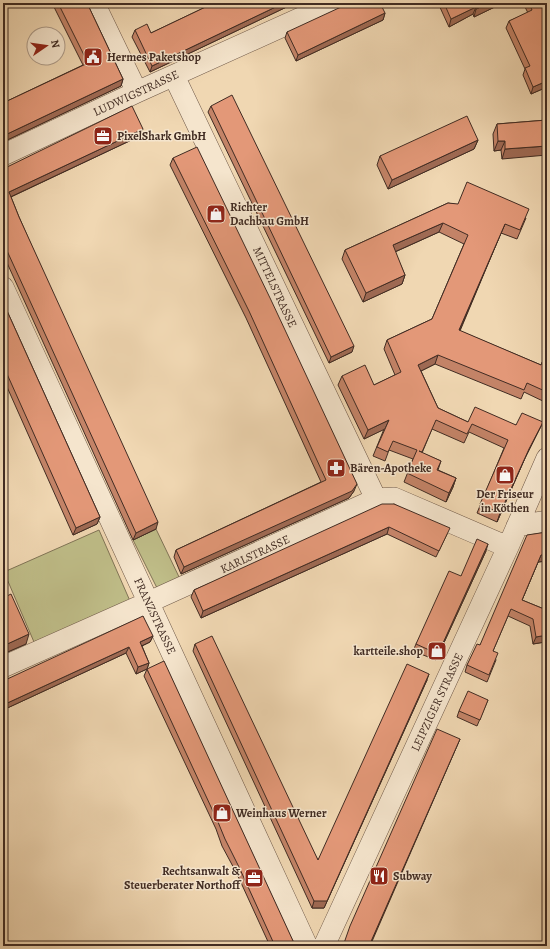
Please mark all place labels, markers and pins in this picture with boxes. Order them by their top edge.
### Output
public building icon: Hermes Paketshop [82,46,104,68]
place label: Hermes Paketshop [107,49,201,65]
office icon: PixelShark GmbH [92,125,114,147]
place label: PixelShark GmbH [117,128,206,144]
place label: Richter Dachbau GmbH [230,199,309,229]
shop icon: Richter Dachbau GmbH [205,203,227,225]
pharmacy icon: Bären-Apotheke [325,457,347,479]
place label: Bären-Apotheke [350,460,432,476]
shop icon: Der Friseur in Köthen [494,464,516,486]
place label: Der Friseur in Köthen [476,486,534,516]
shop icon: kartteile.shop [426,640,448,662]
place label: kartteile.shop [353,643,424,659]
shop icon: Weinhaus Werner [211,802,233,824]
place label: Weinhaus Werner [235,805,327,821]
place label: Rechtsanwalt & Steuerberater Northoff [124,863,242,893]
restaurant icon: Subway [368,865,390,887]
office icon: Rechtsanwalt & Steuerberater Northoff [243,867,265,889]
place label: Subway [393,868,432,884]

